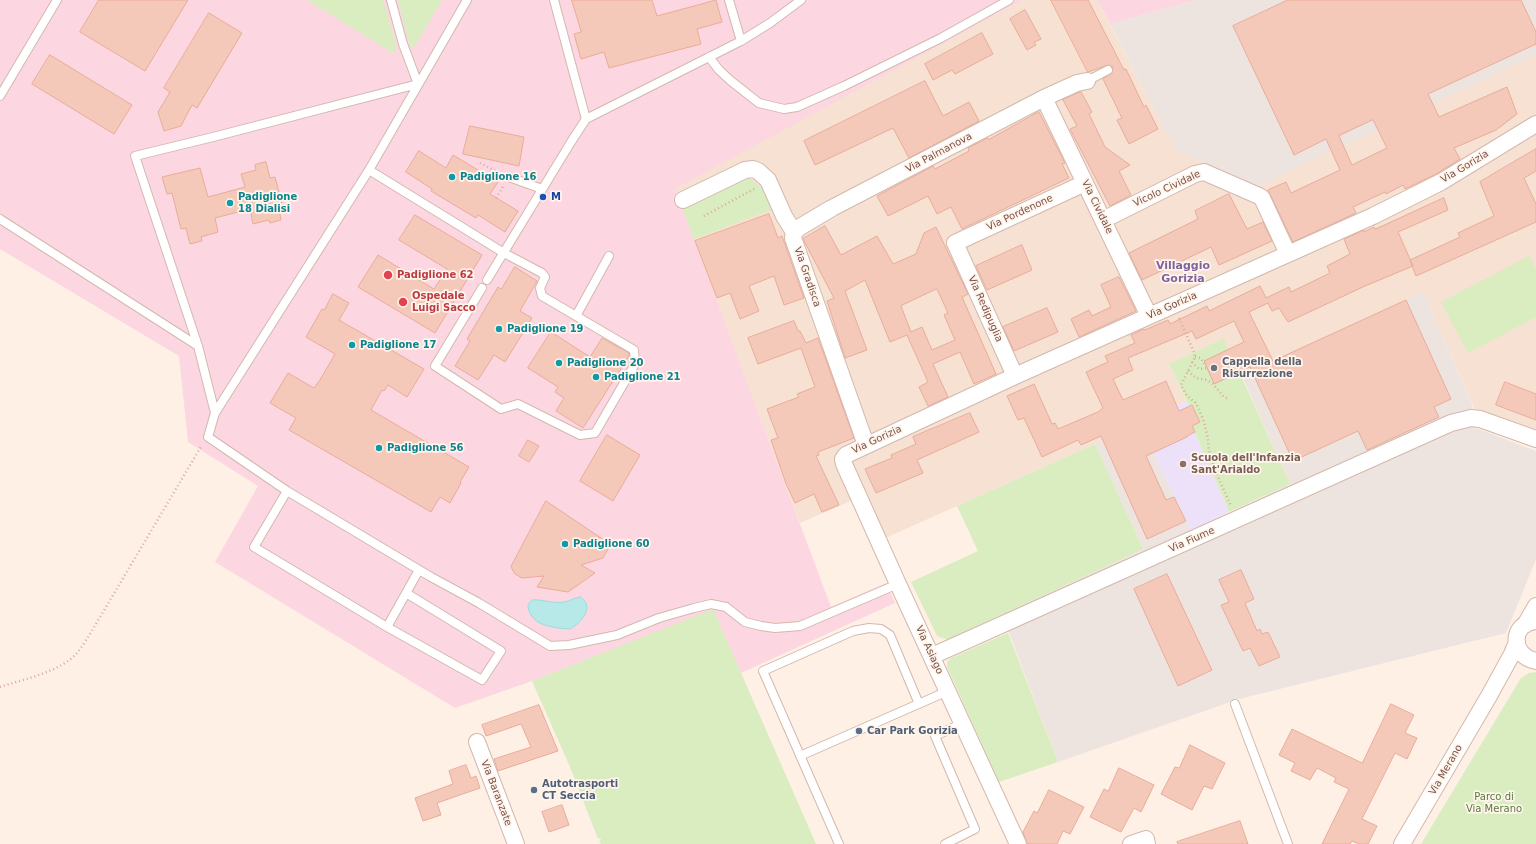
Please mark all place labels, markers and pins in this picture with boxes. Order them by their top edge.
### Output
place label: Padiglione 16 [460,171,537,183]
marker: Padiglione 16 [447,172,457,182]
place label: Padiglione 18 Dialisi [238,191,297,214]
place label: M [551,191,561,203]
marker: M [538,192,548,202]
marker: Padiglione 18 Dialisi [225,198,235,208]
marker: Padiglione 62 [382,269,394,281]
place label: Padiglione 62 [397,269,474,281]
place label: Ospedale Luigi Sacco [412,290,476,314]
marker: Ospedale Luigi Sacco [397,296,409,308]
place label: Padiglione 19 [507,323,584,335]
marker: Padiglione 19 [494,324,504,334]
place label: Padiglione 17 [360,339,437,351]
marker: Padiglione 17 [347,340,357,350]
place label: Cappella della Risurrezione [1222,356,1302,380]
place label: Padiglione 20 [567,357,644,369]
marker: Padiglione 20 [554,358,564,368]
marker: Cappella della Risurrezione [1209,363,1219,373]
place label: Padiglione 21 [604,371,681,383]
marker: Padiglione 21 [591,372,601,382]
place label: Padiglione 56 [387,442,464,454]
marker: Padiglione 56 [374,443,384,453]
place label: Scuola dell'Infanzia Sant'Arialdo [1191,452,1301,476]
marker: Scuola dell'Infanzia Sant'Arialdo [1178,459,1188,469]
place label: Padiglione 60 [573,538,650,550]
marker: Padiglione 60 [560,539,570,549]
place label: Car Park Gorizia [867,725,958,737]
marker: Car Park Gorizia [854,726,864,736]
place label: Autotrasporti CT Seccia [542,778,618,802]
marker: Autotrasporti CT Seccia [529,785,539,795]

